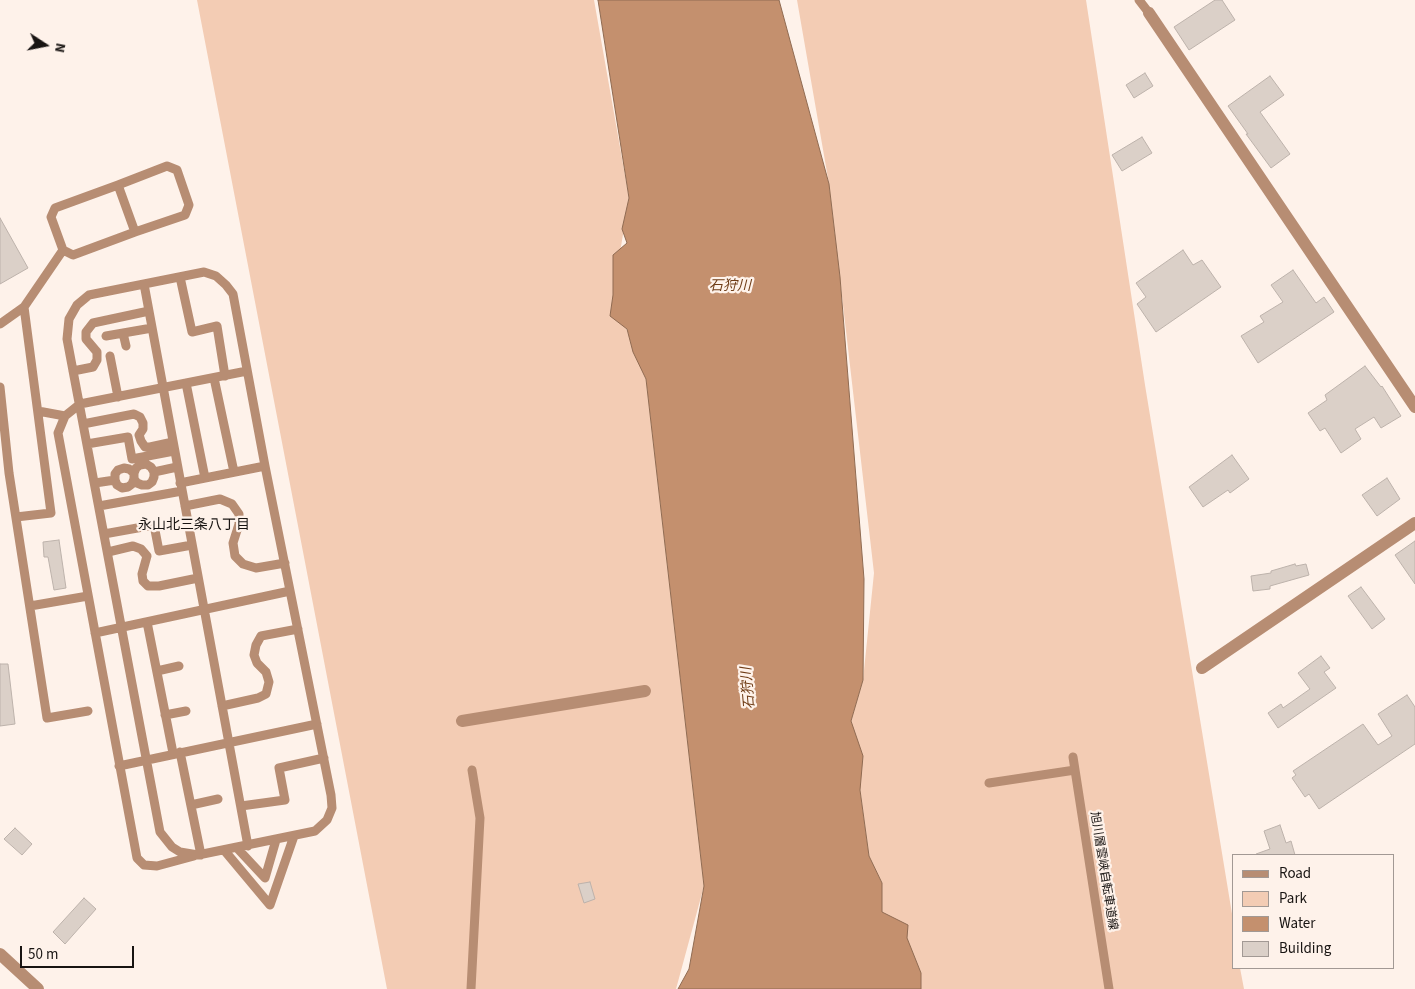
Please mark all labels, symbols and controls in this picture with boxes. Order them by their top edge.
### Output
north arrow [20,20,70,70]
text: N [49,41,70,54]
water label: 石狩川 [709,279,751,295]
district label: 永山北三条八丁目 [138,518,250,534]
water label: 石狩川 [739,666,759,710]
street label: 旭川層雲峡自転車道線 [1087,811,1119,931]
legend [1232,854,1395,969]
text: Road [1279,863,1311,884]
text: Park [1279,888,1307,909]
text: Water [1279,913,1315,934]
scale bar [22,936,136,968]
text: Building [1279,938,1331,959]
text: 50 m [28,944,58,965]

